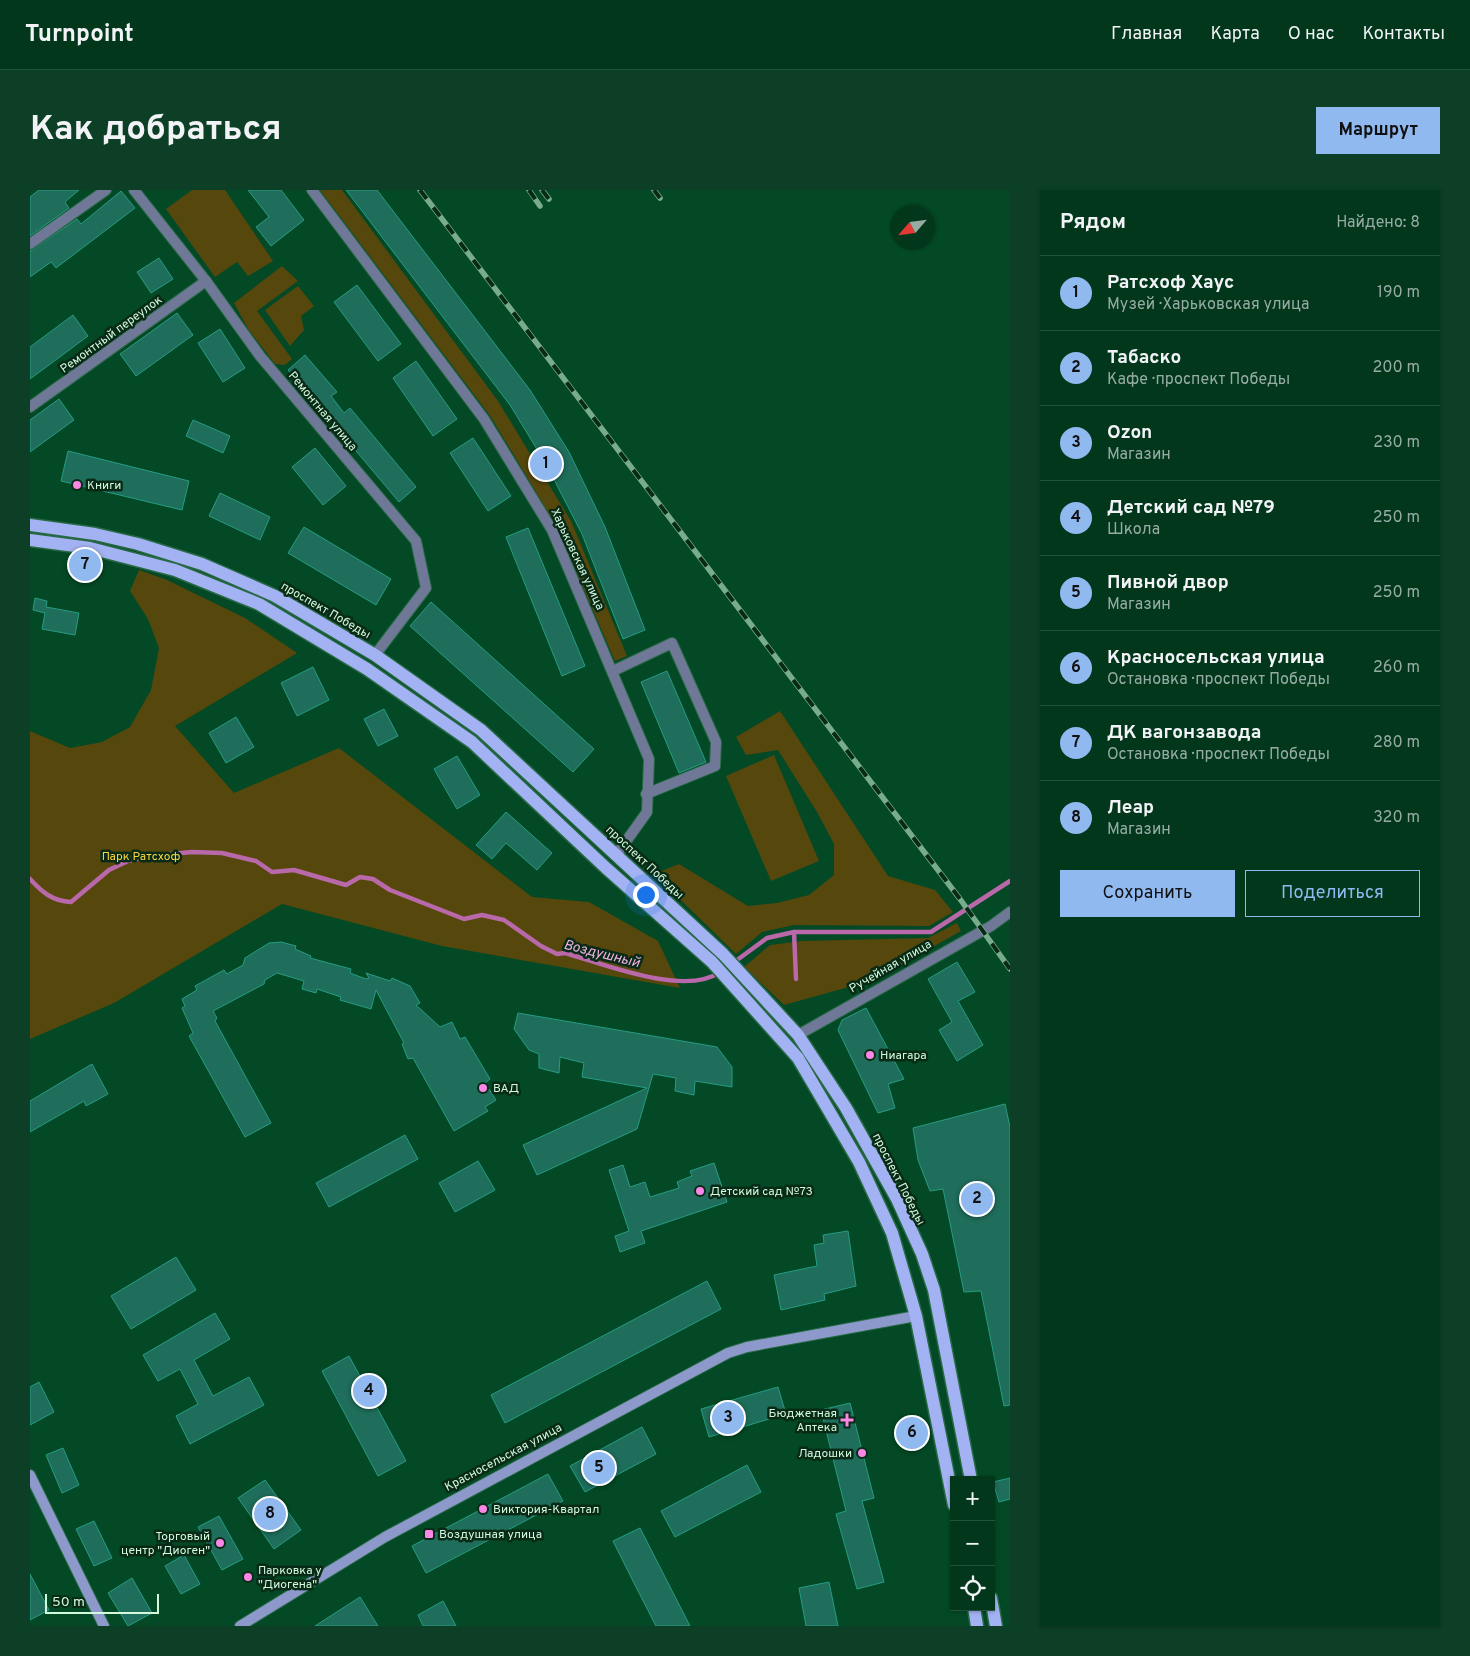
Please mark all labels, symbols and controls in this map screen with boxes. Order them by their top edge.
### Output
text: Turnpoint [25,20,134,50]
text: Главная [1111,23,1182,46]
text: Карта [1210,23,1260,46]
text: О нас [1288,23,1334,46]
text: Контакты [1362,23,1445,46]
button: Маршрут [1316,107,1440,154]
text: Как добраться [30,108,282,152]
north arrow [890,205,935,250]
text: Рядом [1060,209,1126,236]
text: Найдено: 8 [1336,213,1420,233]
text: Ратсхоф Хаус [1107,271,1234,295]
text: 1 [1073,283,1079,303]
text: 190 m [1377,283,1420,303]
street label: Ремонтный переулок [57,292,166,377]
text: Музей · Харьковская улица [1107,295,1310,315]
text: Табаско [1107,346,1181,370]
text: 2 [1071,358,1081,378]
text: 200 m [1372,358,1420,378]
street label: Ремонтная улица [284,368,360,455]
text: Кафе · проспект Победы [1107,370,1290,390]
text: Ozon [1107,421,1152,445]
text: 3 [1071,433,1081,453]
text: 230 m [1373,433,1420,453]
pin: 1 [530,445,562,483]
text: Магазин [1107,445,1171,465]
place label: Книги [87,478,121,494]
marker: Книги [71,479,83,491]
text: Детский сад №79 [1107,496,1275,520]
street label: Харьковская улица [547,506,608,613]
text: 4 [1071,508,1081,528]
text: 250 m [1373,508,1420,528]
text: Школа [1107,520,1160,540]
pin: 7 [69,546,101,584]
text: Пивной двор [1107,571,1229,595]
street label: проспект Победы [278,579,373,643]
text: 5 [1071,583,1081,603]
text: 250 m [1373,583,1420,603]
text: Магазин [1107,595,1171,615]
text: Красносельская улица [1107,646,1325,670]
text: 6 [1071,658,1081,678]
text: 260 m [1373,658,1420,678]
text: Остановка · проспект Победы [1107,670,1330,690]
text: ДК вагонзавода [1107,721,1261,745]
text: 7 [1072,733,1080,753]
text: 280 m [1373,733,1420,753]
text: Остановка · проспект Победы [1107,745,1330,765]
text: Леар [1107,796,1154,820]
text: 8 [1071,808,1081,828]
text: 320 m [1373,808,1420,828]
text: Магазин [1107,820,1171,840]
street label: проспект Победы [602,822,687,903]
park label: Парк Ратсхоф [102,849,180,865]
button: Сохранить [1060,870,1235,917]
button: Поделиться [1245,870,1420,917]
your location [633,882,659,908]
water label: Воздушный [562,937,642,972]
street label: Ручейная улица [846,937,935,997]
place label: Ниагара [880,1048,927,1064]
marker: Ниагара [864,1049,876,1061]
place label: ВАД [493,1081,519,1097]
marker: ВАД [477,1082,489,1094]
street label: проспект Победы [868,1131,928,1228]
pin: 2 [961,1180,993,1218]
place label: Детский сад №73 [710,1184,813,1200]
marker: Детский сад №73 [694,1185,706,1197]
pin: 4 [353,1372,385,1410]
pin: 3 [712,1399,744,1437]
place label: Бюджетная Аптека [769,1406,837,1436]
marker: Бюджетная Аптека [841,1414,853,1426]
pin: 6 [896,1414,928,1452]
street label: Красносельская улица [442,1420,565,1496]
place label: Ладошки [798,1446,852,1462]
marker: Ладошки [856,1447,868,1459]
pin: 5 [583,1449,615,1487]
map controls [950,1476,995,1611]
button: + [950,1476,995,1521]
pin: 8 [254,1495,286,1533]
place label: Виктория-Квартал [493,1502,599,1518]
marker: Виктория-Квартал [477,1503,489,1515]
button: − [950,1521,995,1566]
place label: Воздушная улица [439,1527,542,1543]
marker: Воздушная улица [423,1528,435,1540]
place label: Торговый центр "Диоген" [121,1529,210,1559]
marker: Торговый центр "Диоген" [214,1537,226,1549]
place label: Парковка у "Диогена" [258,1563,322,1593]
button: locate [950,1566,995,1611]
marker: Парковка у "Диогена" [242,1571,254,1583]
scale bar [45,1591,159,1614]
text: 50 m [52,1594,85,1611]

